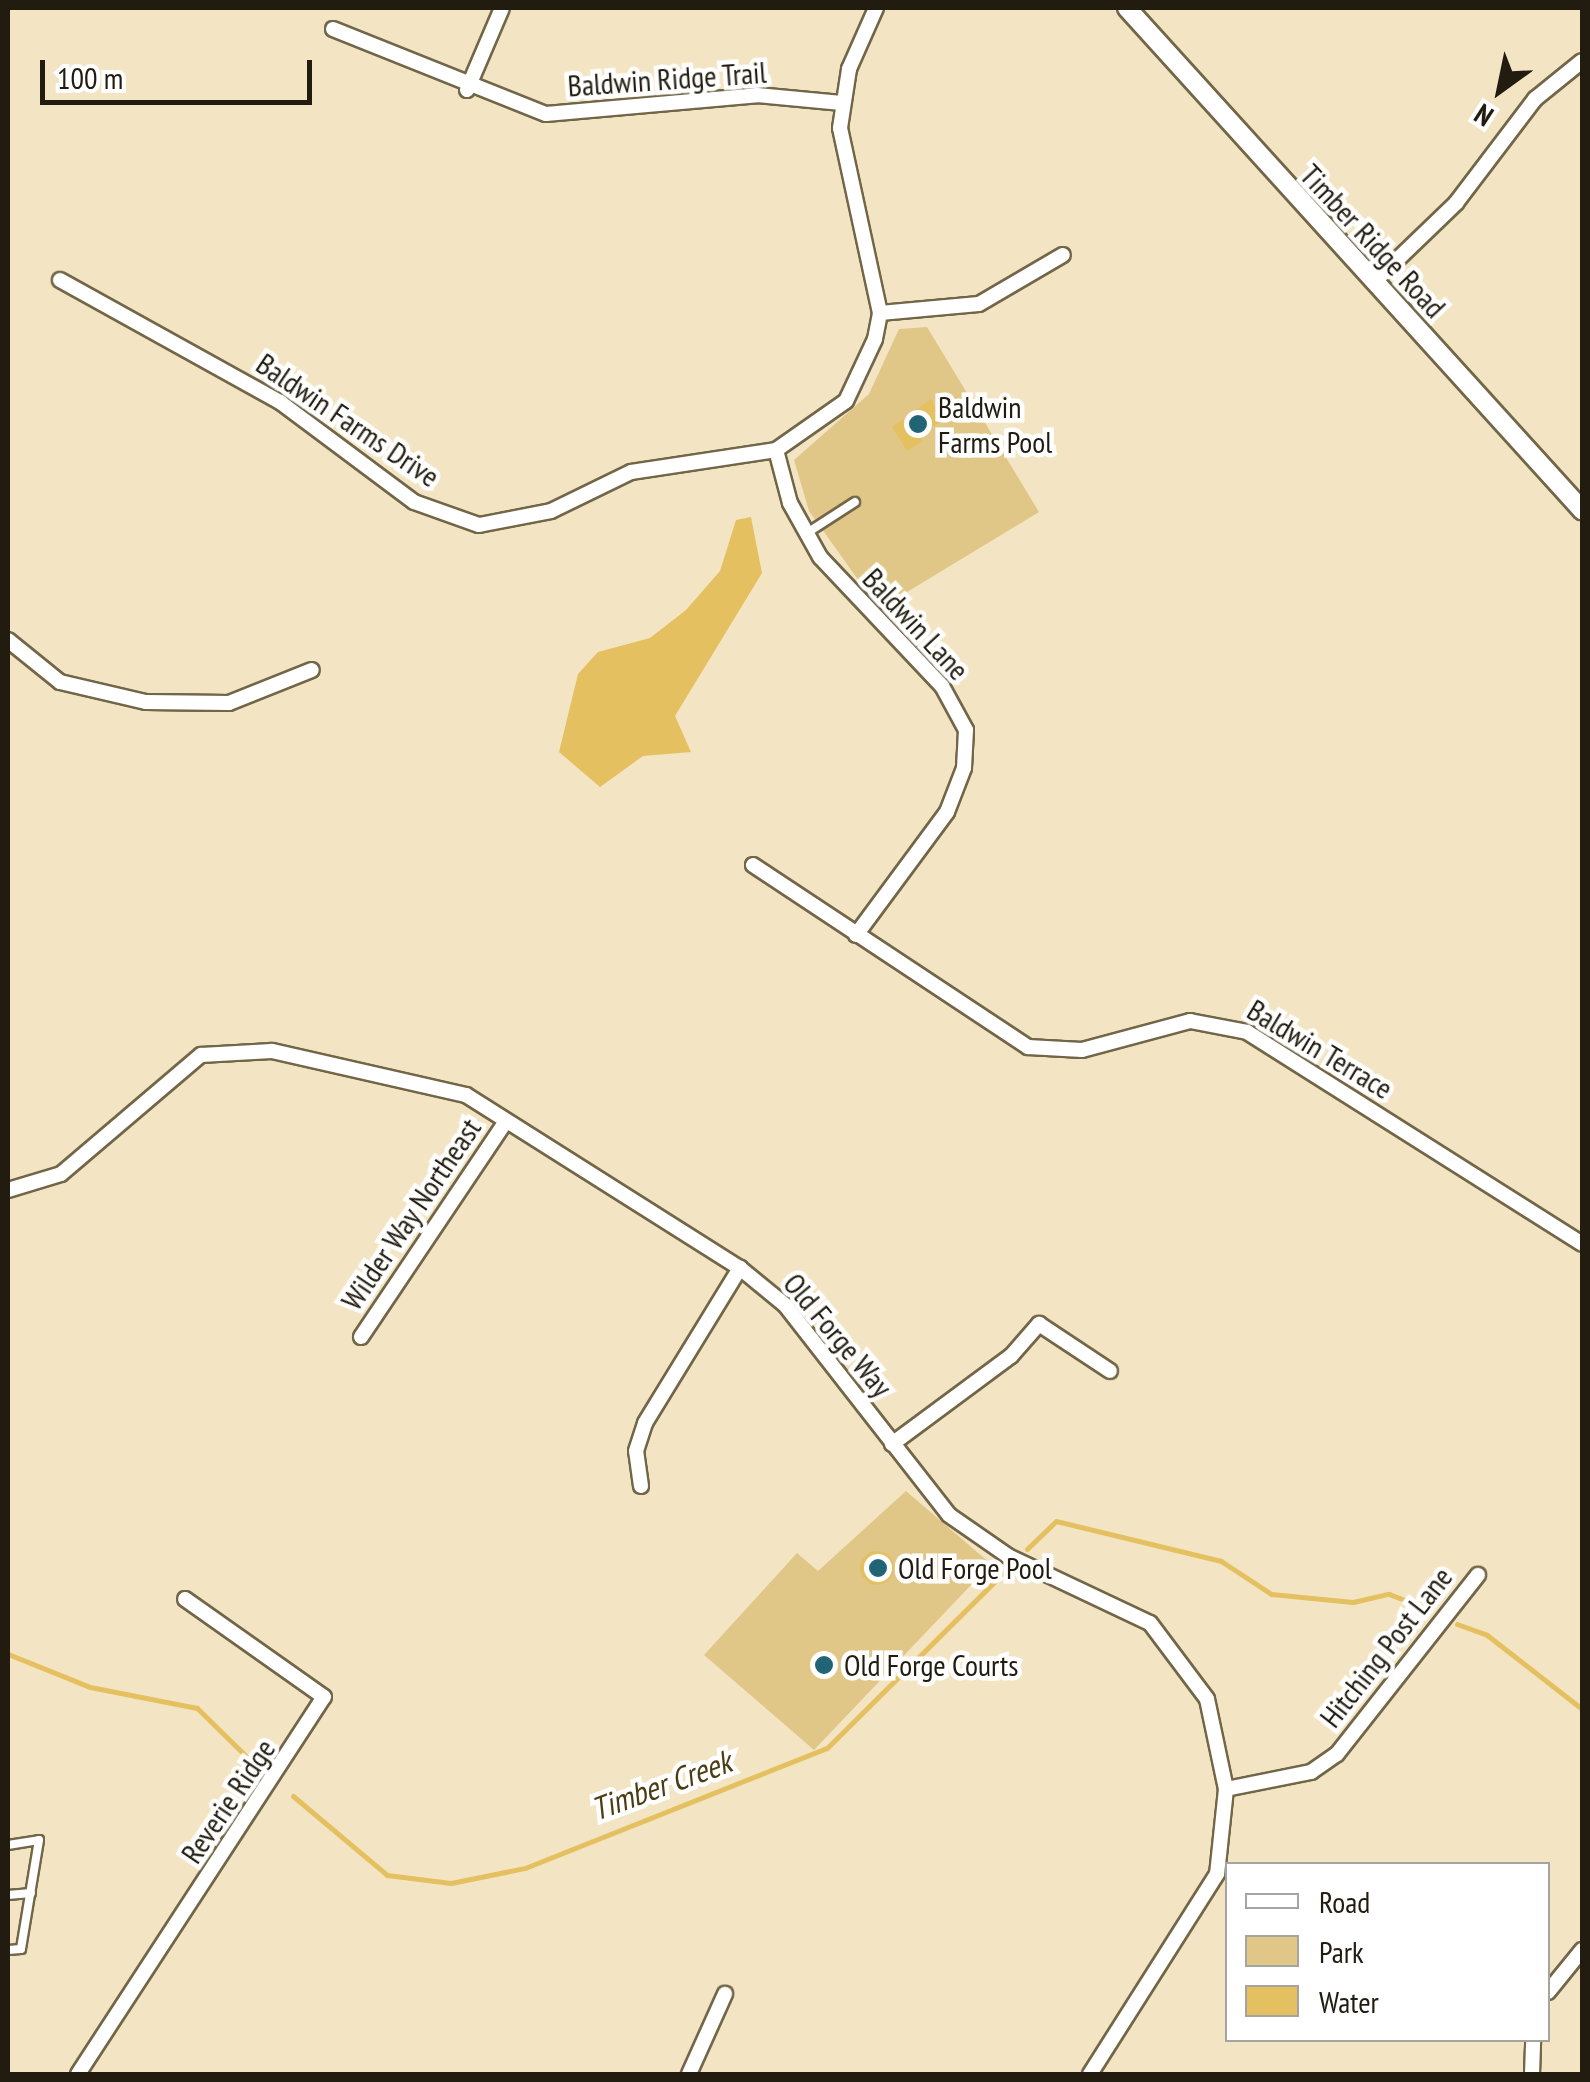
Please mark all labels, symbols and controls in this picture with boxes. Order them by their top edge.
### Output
scale bar [45,40,318,102]
north arrow [1450,40,1550,140]
street label: Baldwin Ridge Trail [566,54,768,104]
text: 100 m [57,58,123,97]
text: N [1467,96,1500,135]
street label: Timber Ridge Road [1293,157,1453,325]
street label: Baldwin Farms Drive [250,346,446,494]
place label: Baldwin Farms Pool [938,389,1052,460]
marker: Baldwin Farms Pool [907,413,929,435]
street label: Baldwin Lane [855,561,977,687]
street label: Baldwin Terrace [1241,991,1399,1107]
street label: Wilder Way Northeast [333,1111,489,1317]
street label: Old Forge Way [776,1266,900,1404]
place label: Old Forge Pool [898,1550,1052,1586]
marker: Old Forge Pool [867,1557,889,1579]
street label: Hitching Post Lane [1312,1560,1460,1734]
place label: Old Forge Courts [844,1647,1018,1683]
marker: Old Forge Courts [813,1654,835,1676]
street label: Reverie Ridge [173,1732,283,1870]
water label: Timber Creek [586,1742,736,1828]
legend [1225,1862,1550,2042]
text: Road [1319,1882,1370,1921]
text: Park [1319,1932,1364,1971]
text: Water [1319,1982,1379,2021]

